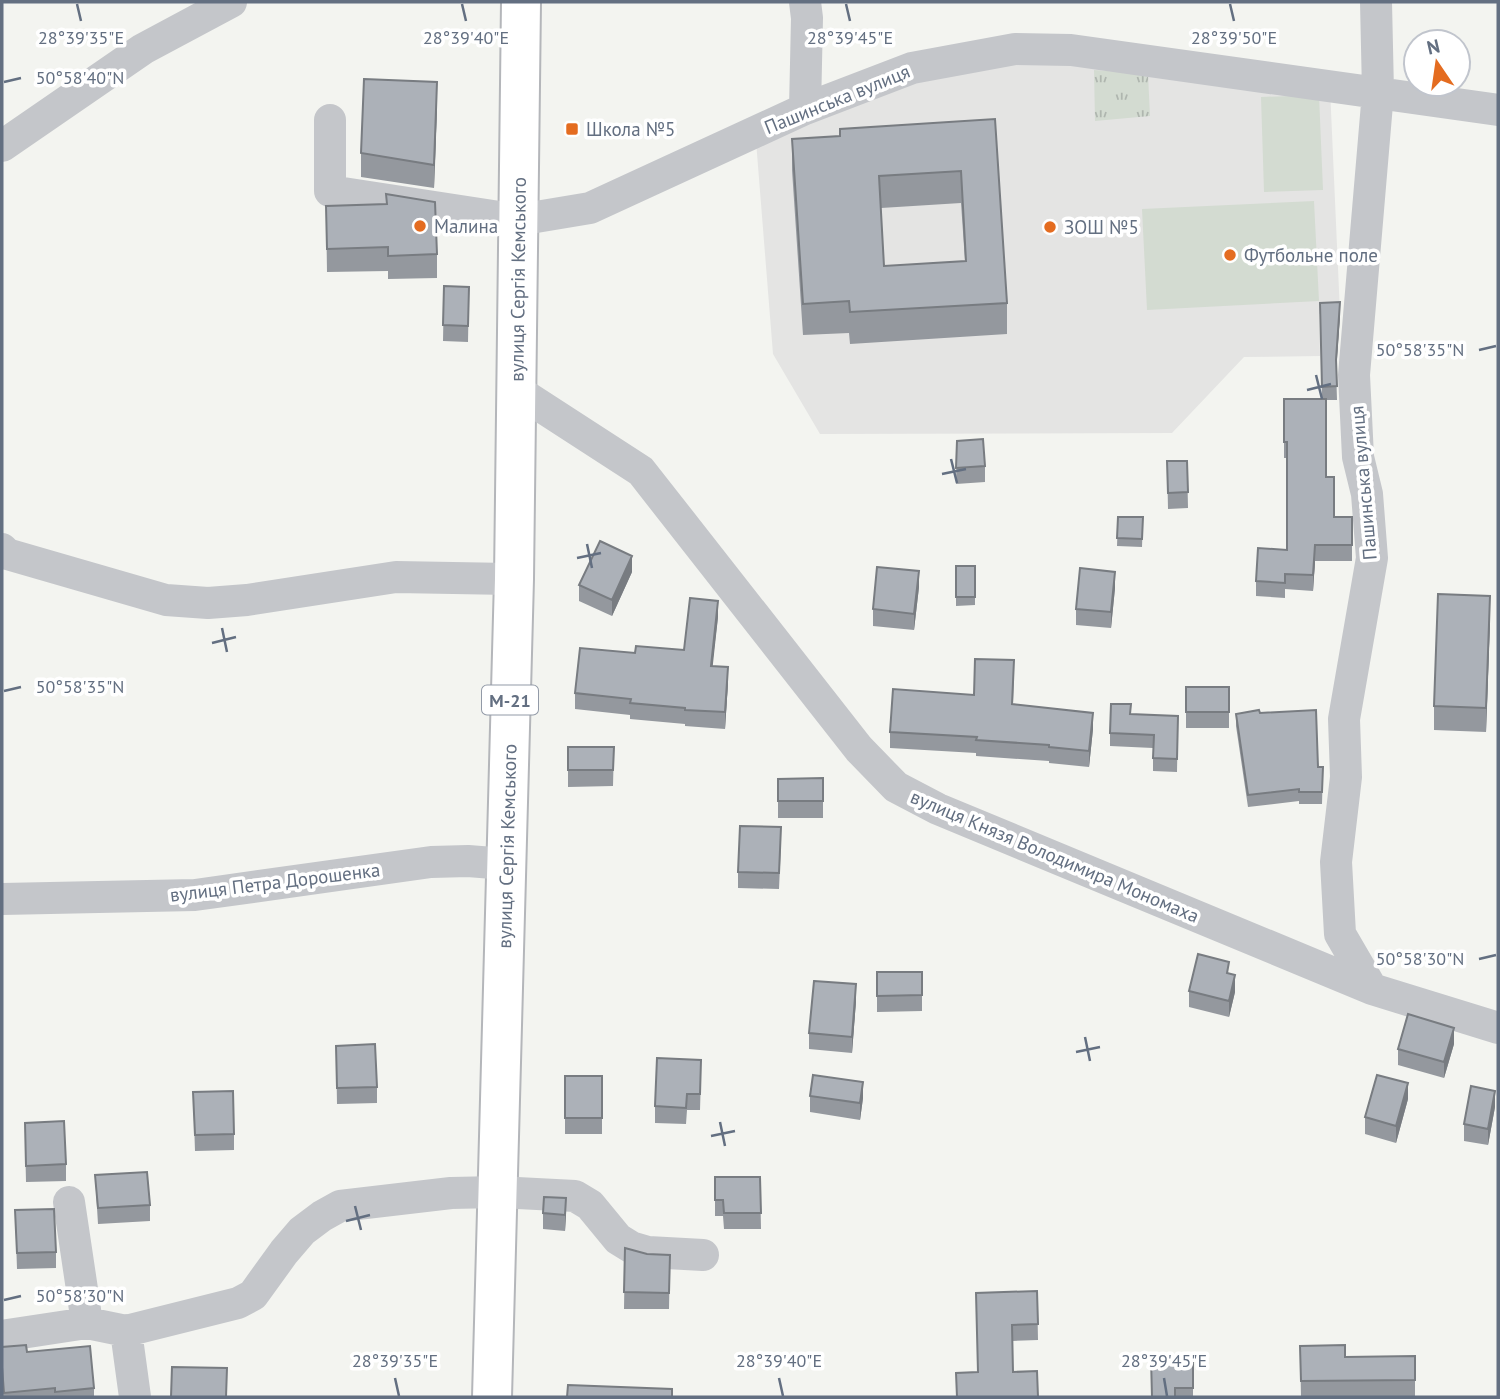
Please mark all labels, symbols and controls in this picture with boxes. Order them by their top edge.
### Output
text: 28°39'35"E [38,26,124,49]
text: 28°39'40"E [423,26,509,49]
text: 28°39'45"E [807,26,893,49]
text: 28°39'50"E [1191,26,1277,49]
north arrow [1402,28,1472,98]
text: N [1424,33,1442,60]
street label: Пашинська вулиця [761,59,913,139]
text: 50°58'40"N [36,66,124,89]
place label: Школа №5 [586,117,675,141]
marker: Школа №5 [564,121,580,137]
street label: вулиця Сергія Кемського [504,177,531,382]
place label: Малина [434,214,498,238]
place label: ЗОШ №5 [1064,215,1139,239]
marker: Малина [412,218,428,234]
marker: ЗОШ №5 [1042,219,1058,235]
place label: Футбольне поле [1244,243,1378,267]
marker: Футбольне поле [1222,247,1238,263]
text: 50°58'35"N [1376,338,1464,361]
street label: Пашинська вулиця [1344,405,1382,561]
text: 50°58'35"N [36,675,124,698]
road number: М-21 [482,686,538,714]
street label: вулиця Сергія Кемського [492,744,522,949]
street label: вулиця Князя Володимира Мономаха [907,784,1203,928]
street label: вулиця Петра Дорошенка [168,857,382,907]
text: 50°58'30"N [1376,947,1464,970]
text: 50°58'30"N [36,1284,124,1307]
text: 28°39'35"E [352,1349,438,1372]
text: 28°39'40"E [736,1349,822,1372]
text: 28°39'45"E [1121,1349,1207,1372]

